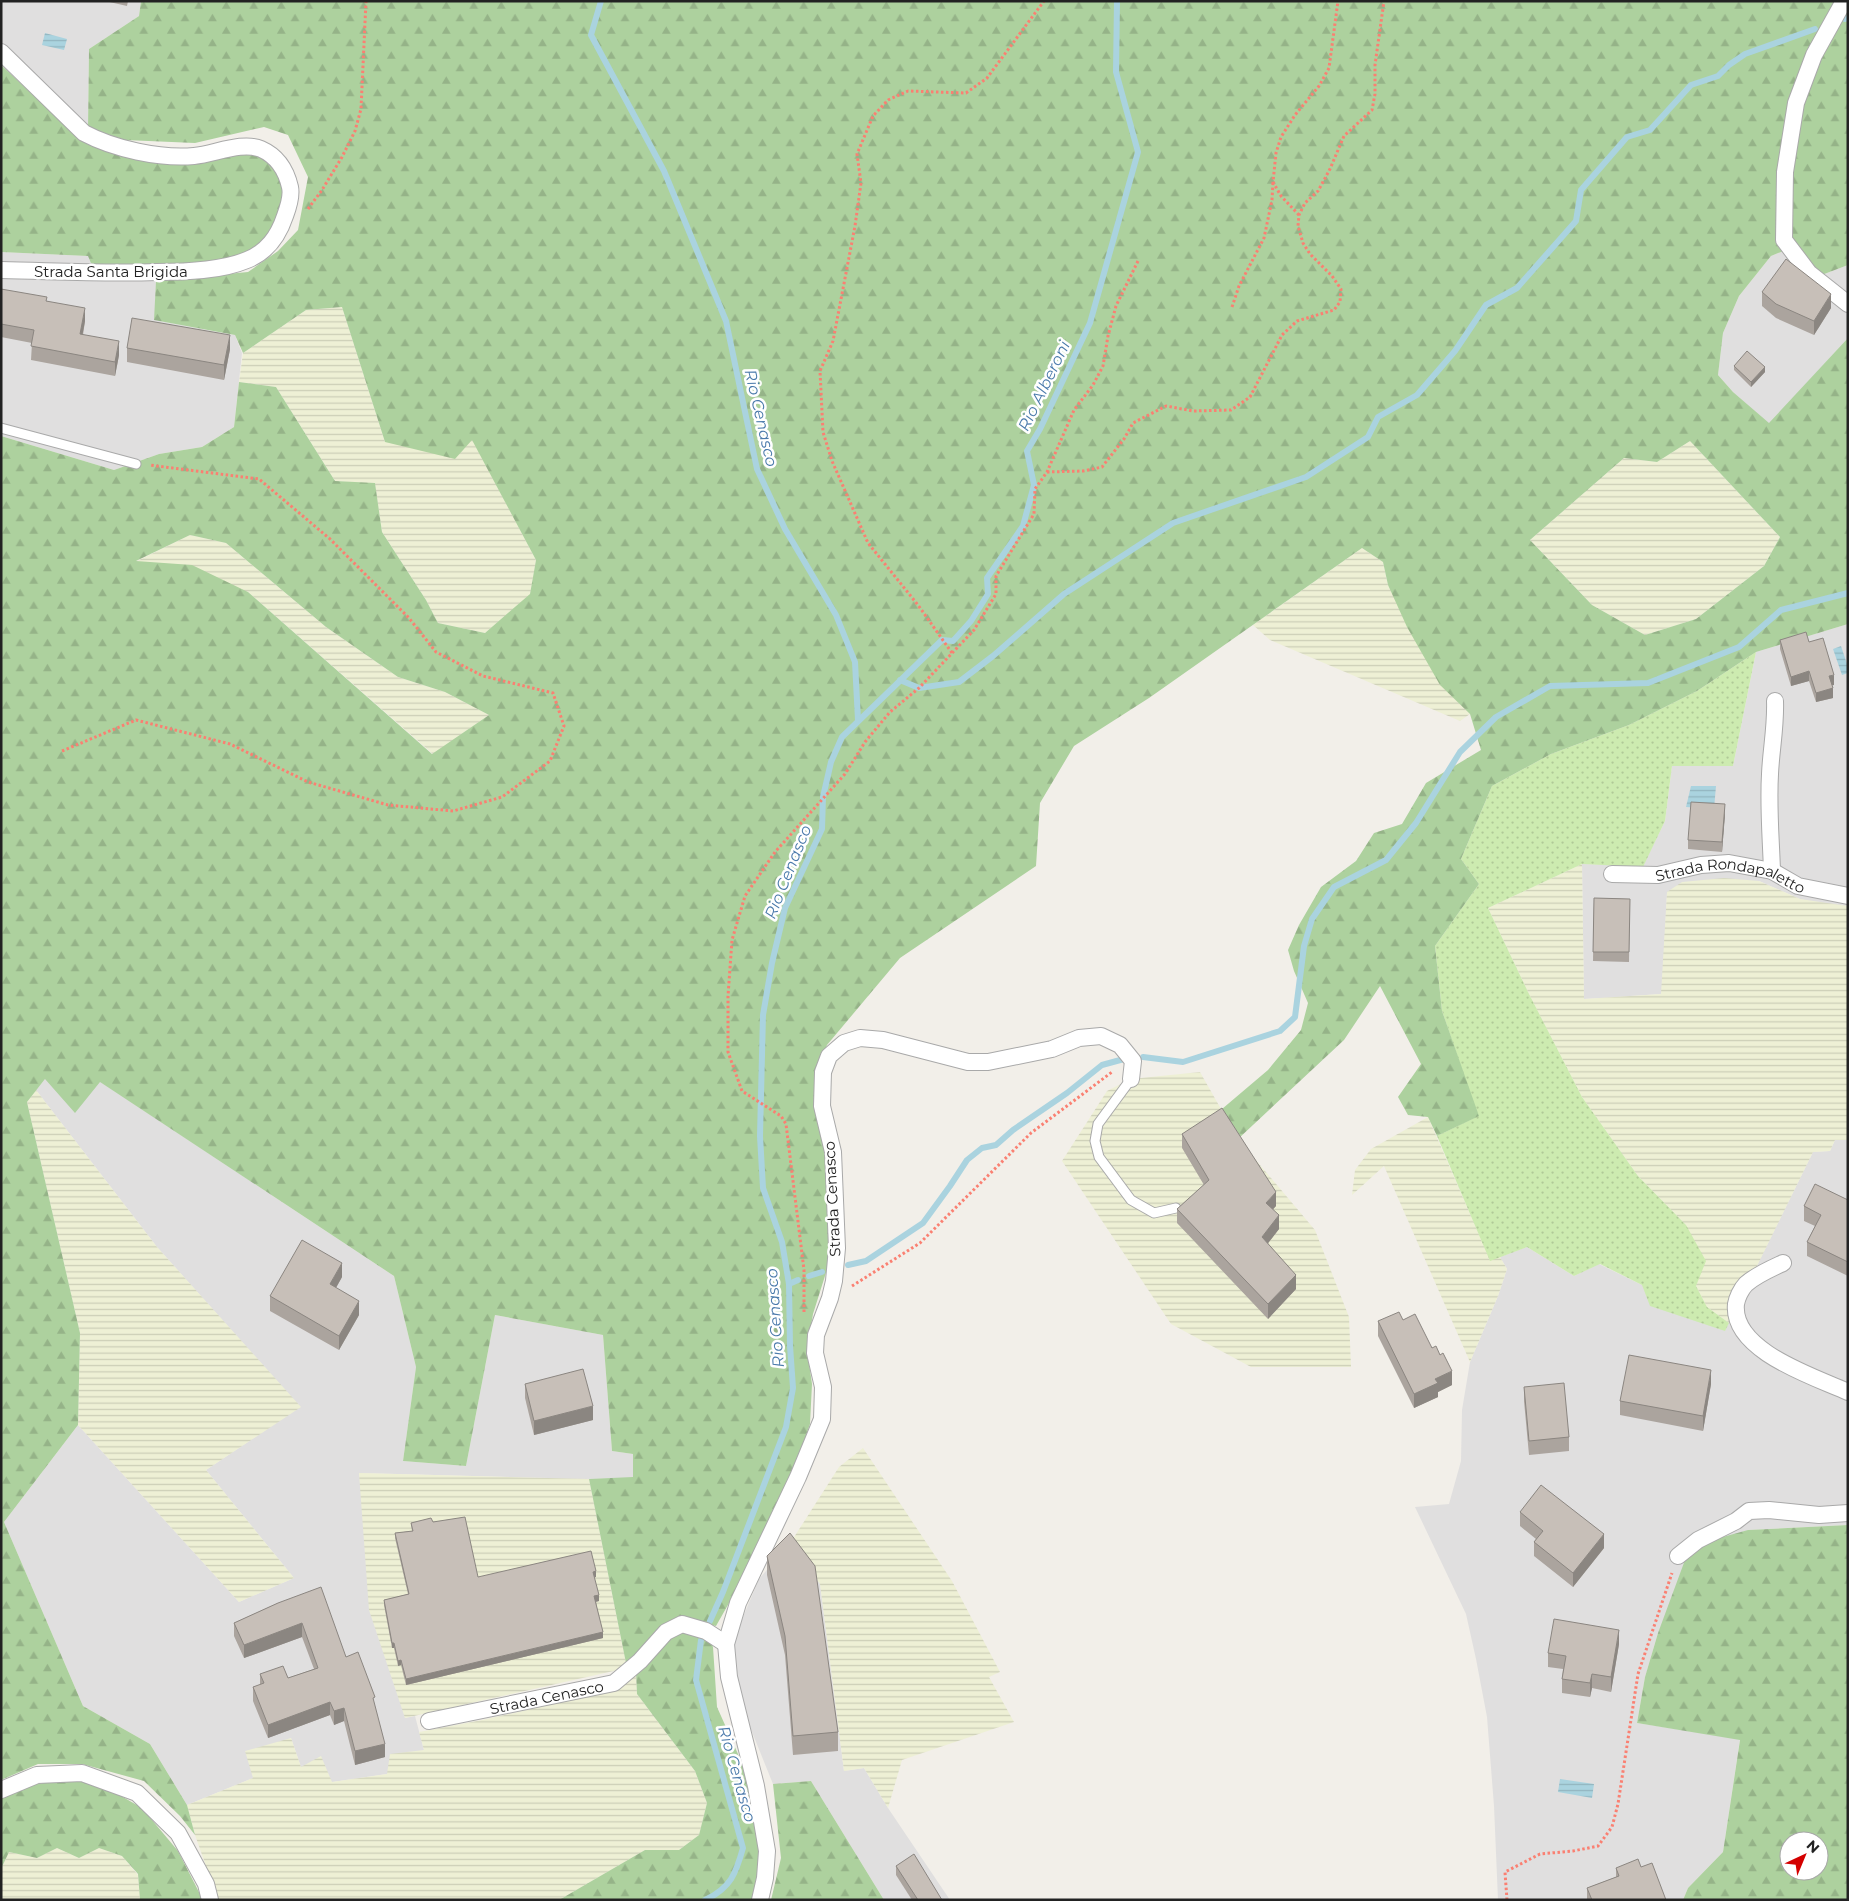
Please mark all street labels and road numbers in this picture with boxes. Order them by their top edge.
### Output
street label: Strada Santa Brigida [34,262,188,281]
street label: Strada Rondapaletto [1653,853,1806,897]
street label: Strada Cenasco [819,1141,845,1257]
street label: Strada Cenasco [488,1676,605,1718]

